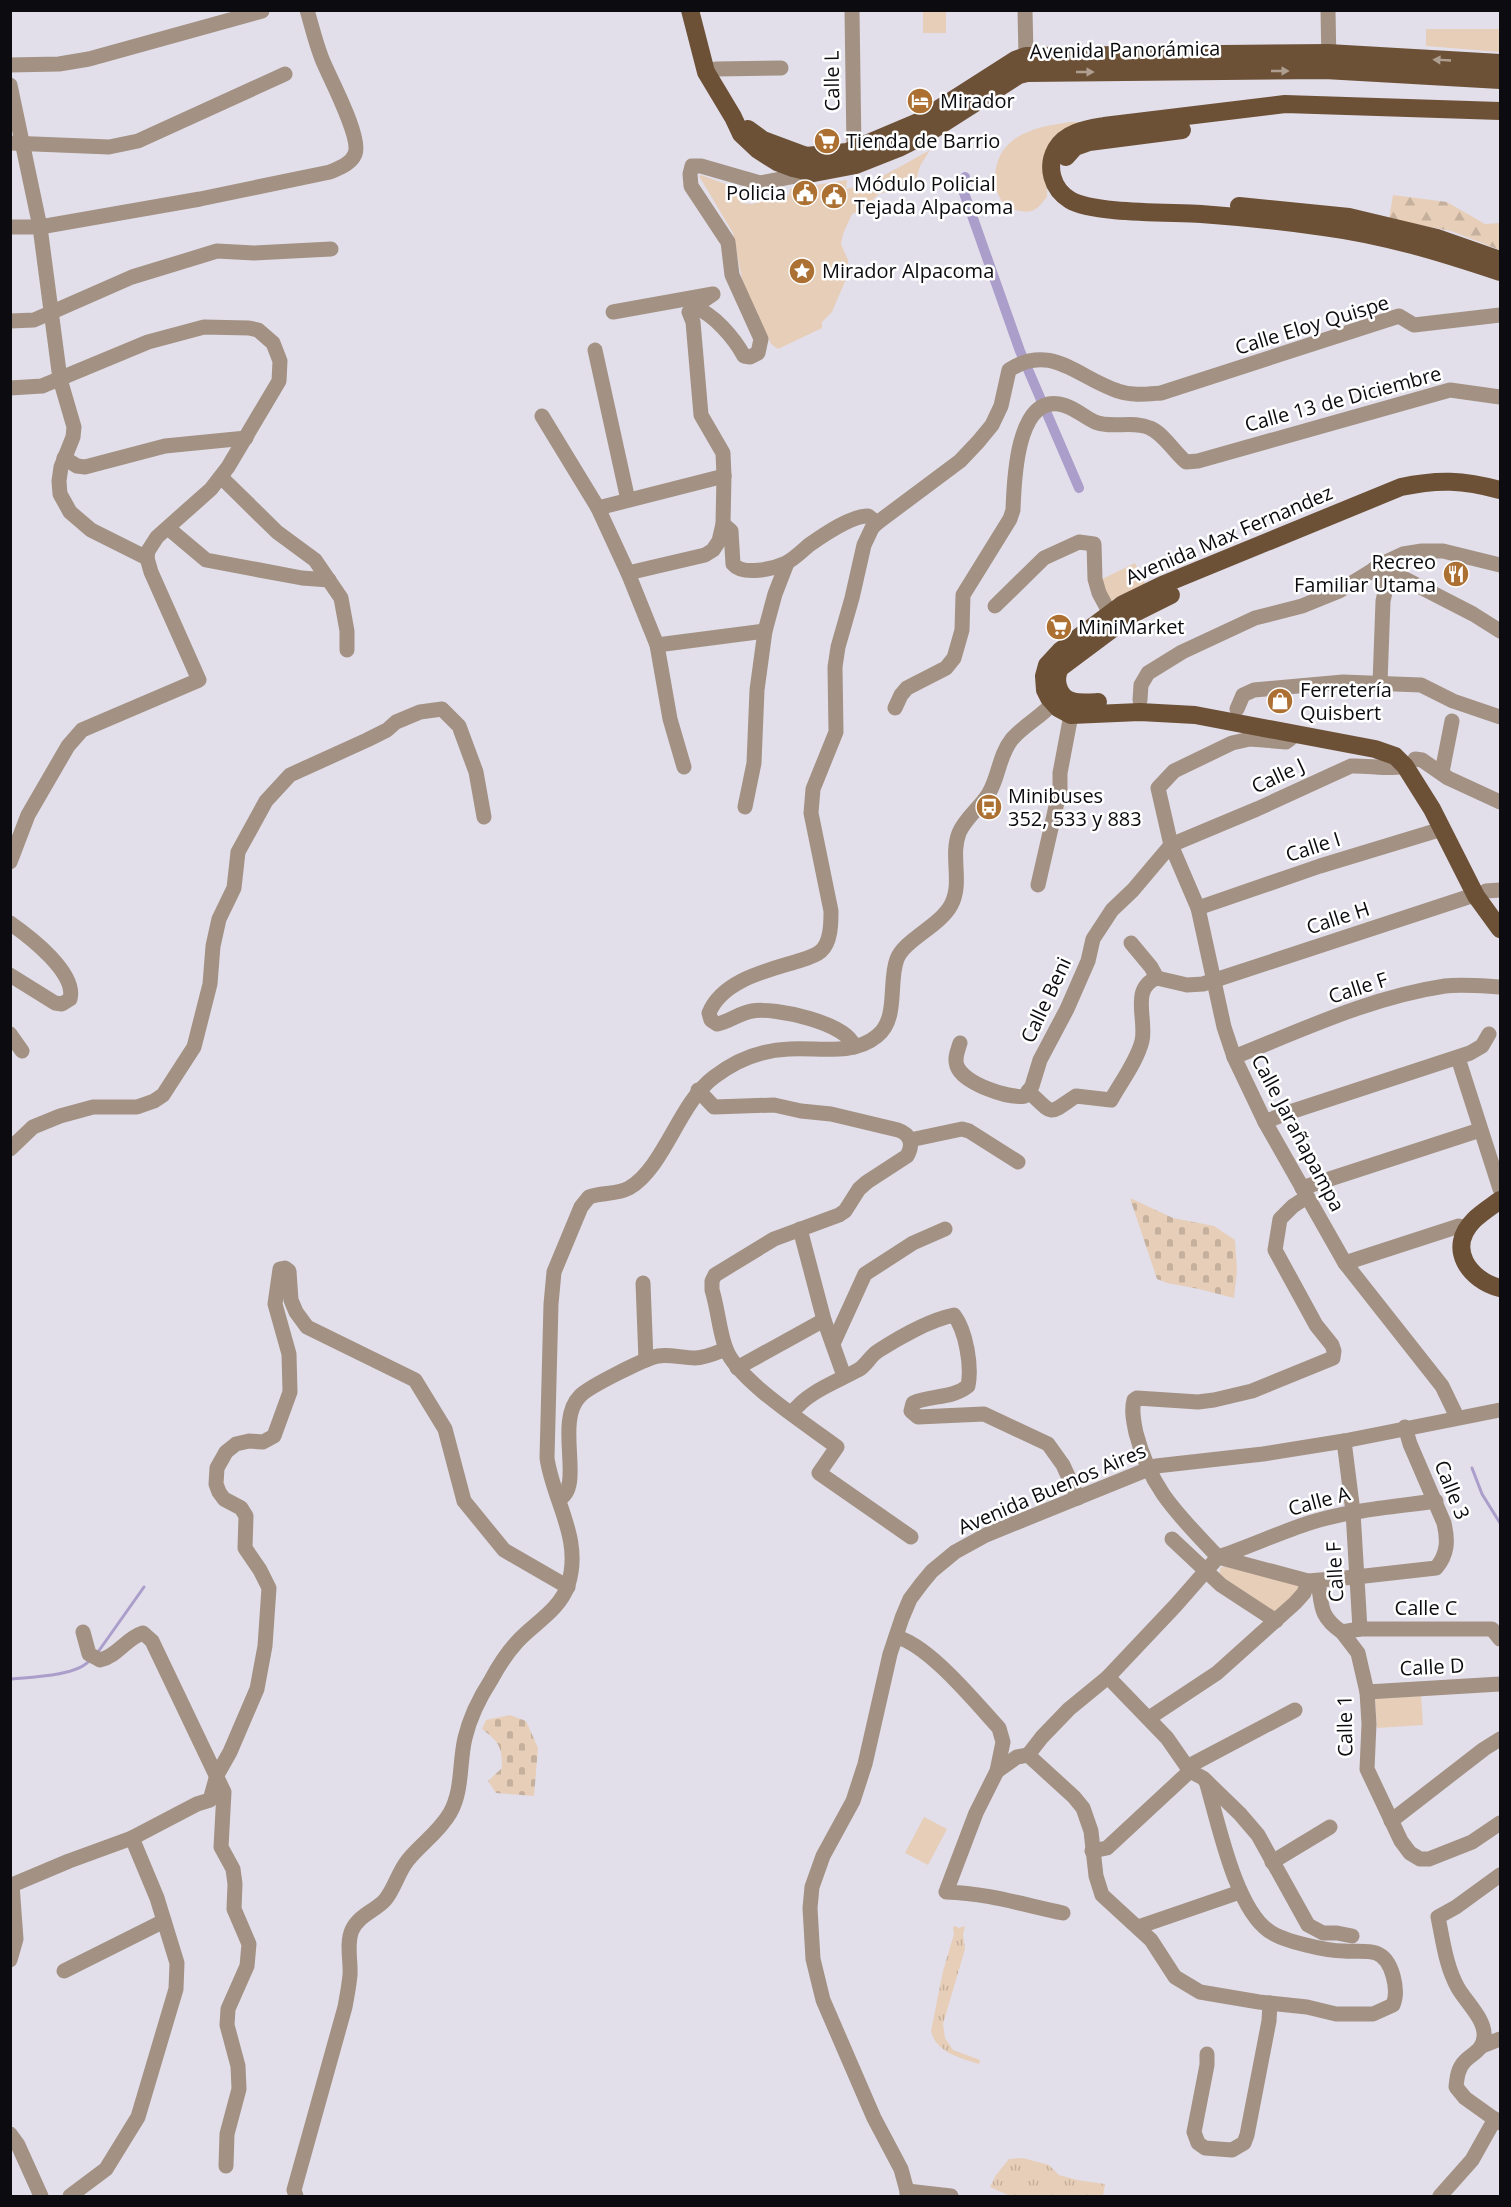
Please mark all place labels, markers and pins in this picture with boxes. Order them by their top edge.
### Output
hotel icon: Mirador [905,86,935,116]
place label: Mirador [940,87,1015,114]
supermarket icon: Tienda de Barrio [812,126,842,156]
place label: Tienda de Barrio [846,127,1000,154]
place label: Módulo Policial Tejada Alpacoma [854,170,1013,220]
public building icon: Policia [790,178,820,208]
place label: Policia [726,179,786,206]
public building icon: Módulo Policial Tejada Alpacoma [819,181,849,211]
place icon: Mirador Alpacoma [787,256,817,286]
place label: Mirador Alpacoma [822,257,994,284]
place label: Recreo Familiar Utama [1294,548,1436,598]
restaurant icon: Recreo Familiar Utama [1441,559,1471,589]
supermarket icon: MiniMarket [1044,612,1074,642]
place label: MiniMarket [1078,613,1185,640]
place label: Ferretería Quisbert [1300,676,1392,726]
shop icon: Ferretería Quisbert [1265,686,1295,716]
place label: Minibuses 352, 533 y 883 [1008,782,1142,832]
bus stop icon: Minibuses 352, 533 y 883 [974,792,1004,822]

